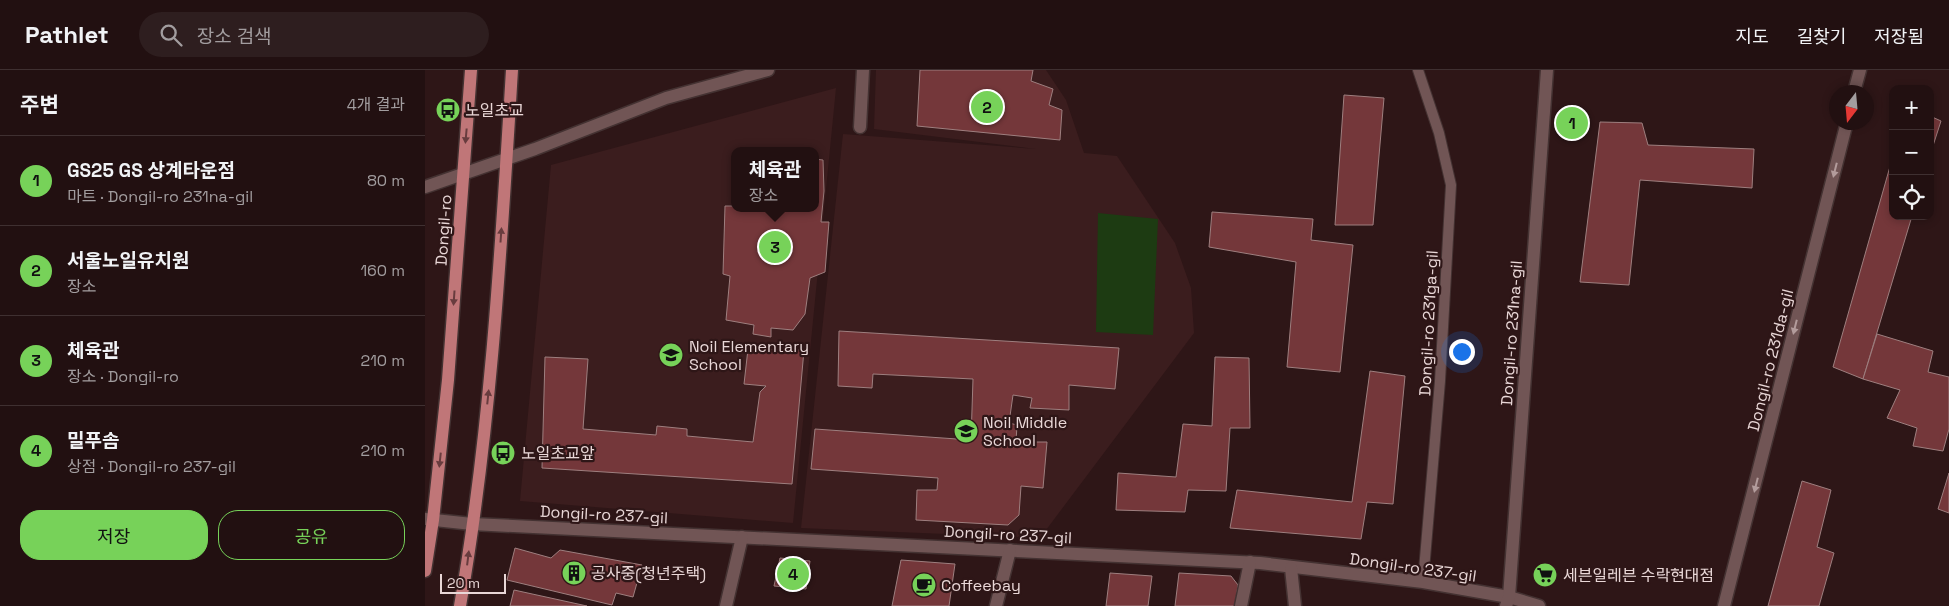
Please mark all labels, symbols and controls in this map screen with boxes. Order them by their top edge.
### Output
search box [139,12,489,57]
text: Pathlet [25,19,109,50]
icon: search [157,21,185,49]
text: 장소 검색 [197,24,272,49]
text: 지도 [1736,25,1769,48]
text: 길찾기 [1797,25,1846,48]
text: 저장됨 [1874,25,1924,48]
north arrow [1829,85,1874,130]
map controls [1889,85,1934,220]
button: + [1889,85,1934,130]
pin: 2 [971,88,1003,126]
text: 주변 [20,91,59,118]
text: 4개 결과 [347,94,405,115]
bus stop icon: 노일초교 [435,97,461,123]
place label: 노일초교 [465,100,524,121]
pin: 1 [1556,104,1588,142]
one-way arrow [462,128,470,144]
button: − [1889,130,1934,175]
popup [731,147,819,212]
text: 체육관 [749,157,801,182]
text: GS25 GS 상계타운점 [67,158,235,183]
one-way arrow [1831,162,1839,177]
text: 1 [32,170,40,191]
text: 80 m [367,170,405,191]
button: locate [1889,175,1934,220]
text: 장소 [749,185,778,206]
text: 마트 · Dongil-ro 231na-gil [67,186,253,207]
street label: Dongil-ro [431,194,456,266]
one-way arrow [497,226,505,242]
pin: 3 [759,228,791,266]
text: 서울노일유치원 [67,248,189,273]
street label: Dongil-ro 231ga-gil [1414,250,1443,396]
text: 2 [31,260,41,281]
text: 160 m [360,260,405,281]
street label: Dongil-ro 231na-gil [1496,260,1527,406]
text: 장소 [67,276,96,297]
street label: Dongil-ro 231da-gil [1743,287,1798,433]
one-way arrow [449,290,457,306]
one-way arrow [1791,320,1799,335]
place label: Noil Elementary School [689,336,809,375]
text: 체육관 [67,338,119,363]
your location [1449,339,1475,365]
school or university icon: Noil Elementary School [658,342,684,368]
text: 3 [31,350,41,371]
text: 210 m [361,350,405,371]
text: 장소 · Dongil-ro [67,366,179,387]
one-way arrow [484,388,492,404]
place label: Noil Middle School [983,412,1067,451]
school or university icon: Noil Middle School [953,418,979,444]
text: 밀푸솜 [67,428,119,453]
text: 4 [31,440,41,461]
text: 210 m [361,440,405,461]
bus stop icon: 노일초교앞 [490,440,516,466]
place label: 노일초교앞 [521,443,595,464]
one-way arrow [435,452,443,468]
text: 상점 · Dongil-ro 237-gil [67,456,236,477]
one-way arrow [1751,478,1759,493]
street label: Dongil-ro 237-gil [539,501,669,528]
button: 저장 [20,510,208,560]
button: 공유 [218,510,405,560]
street label: Dongil-ro 237-gil [943,521,1073,548]
street label: Dongil-ro 237-gil [1348,548,1478,587]
one-way arrow [464,550,472,566]
pin: 4 [777,555,809,593]
building icon: 공사중(청년주택) [561,560,587,586]
supermarket icon: 세븐일레븐 수락현대점 [1532,562,1558,588]
place label: 공사중(청년주택) [591,563,706,584]
place label: 세븐일레븐 수락현대점 [1563,565,1714,586]
scale bar [440,571,506,594]
cafe icon: Coffeebay [911,572,937,598]
text: 20 m [447,574,480,592]
place label: Coffeebay [941,575,1021,596]

